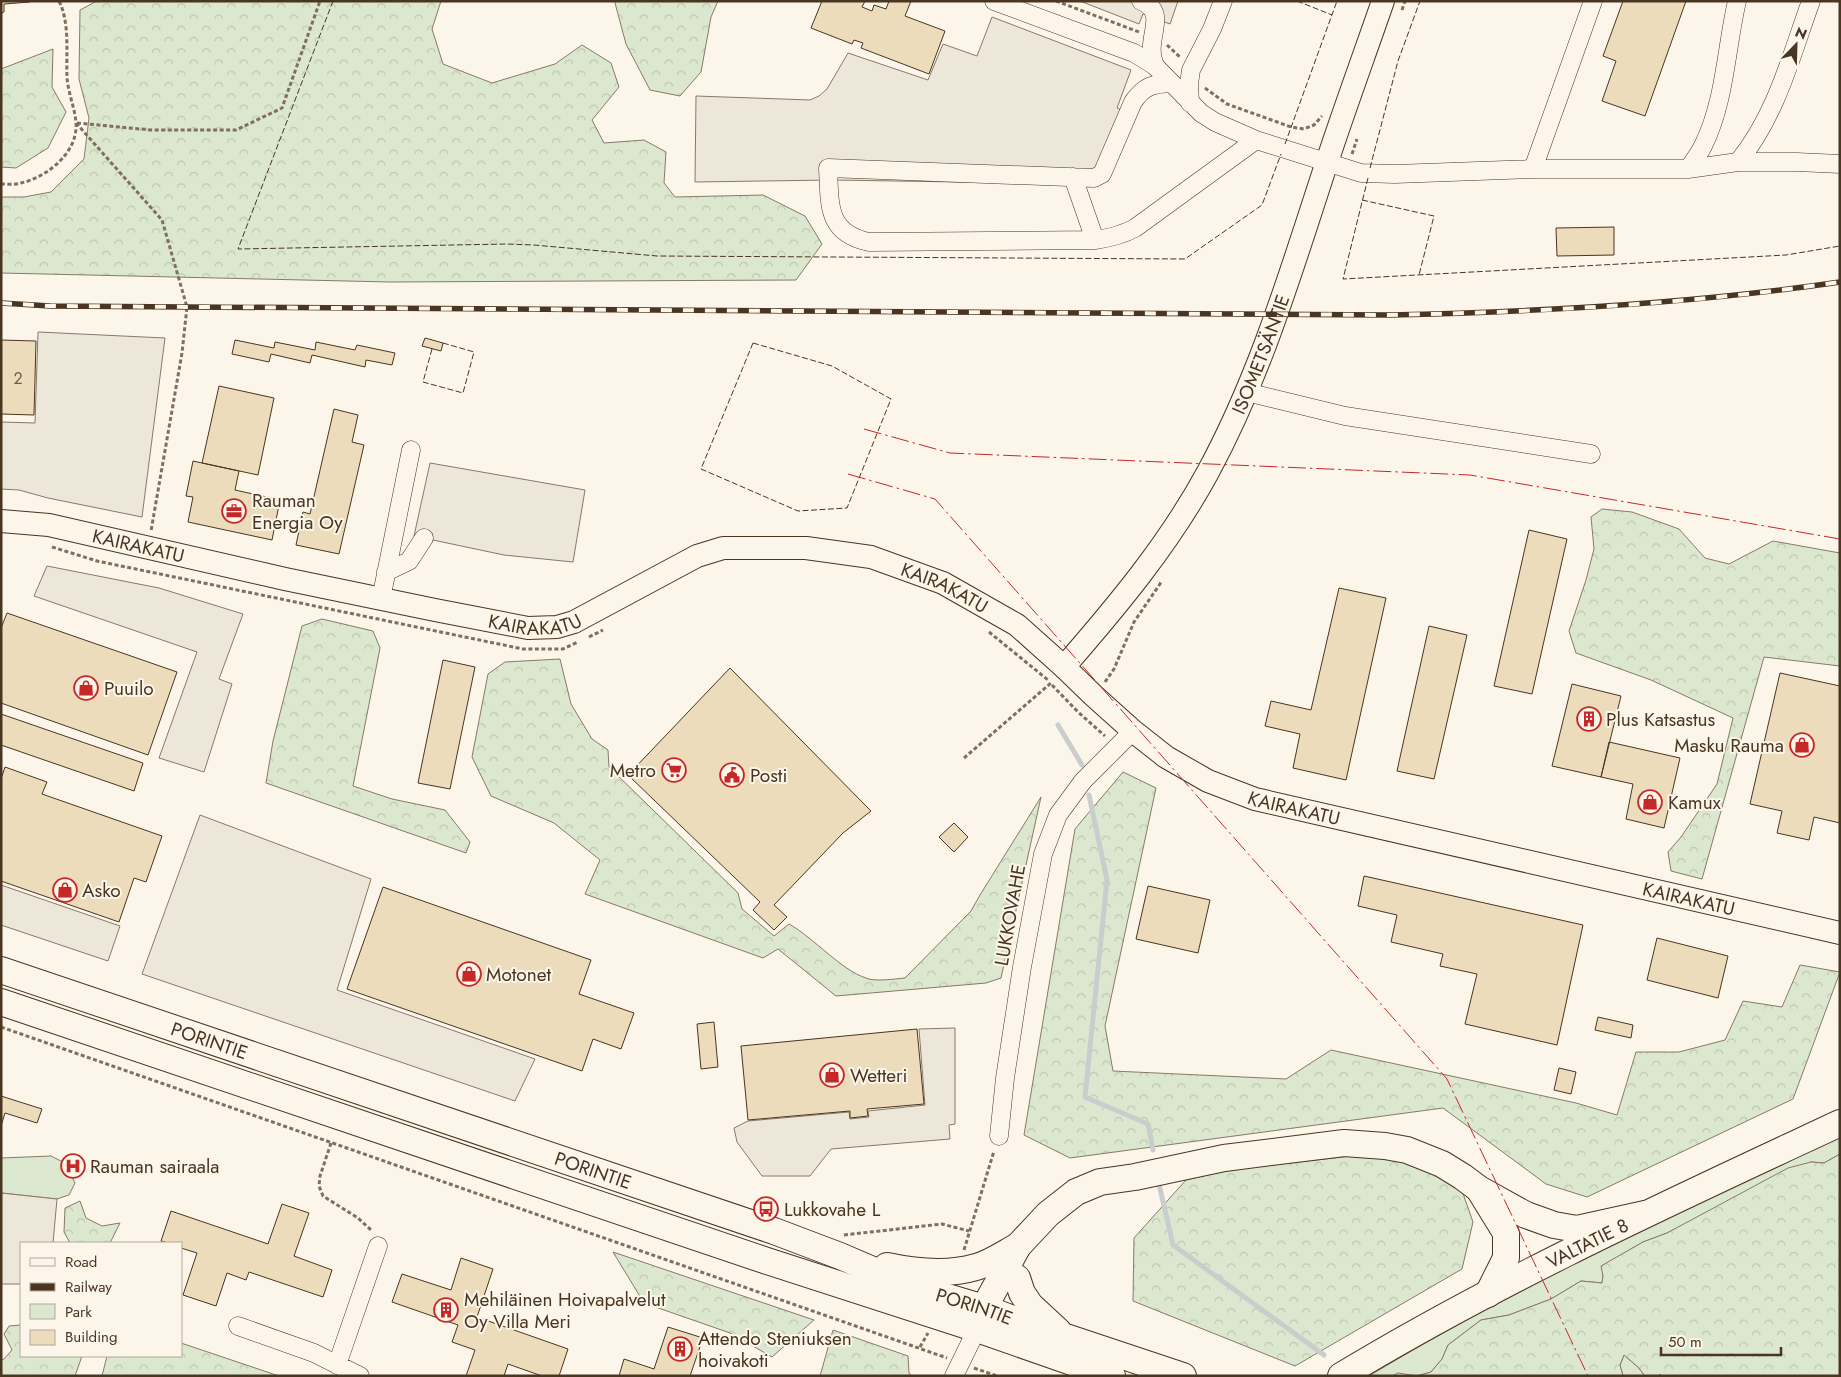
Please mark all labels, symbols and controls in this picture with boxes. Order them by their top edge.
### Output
north arrow [1771,20,1821,70]
text: N [1792,22,1810,44]
street label: ISOMETSÄNTIE [1225,291,1296,418]
house number: 2 [13,367,23,390]
place label: Rauman Energia Oy [252,487,343,536]
office icon: Rauman Energia Oy [221,498,247,524]
street label: KAIRAKATU [90,522,187,569]
street label: KAIRAKATU [897,555,993,619]
street label: KAIRAKATU [486,607,587,642]
shop icon: Puuilo [73,675,99,701]
place label: Puuilo [104,675,154,702]
building icon: Plus Katsastus [1576,706,1602,732]
place label: Plus Katsastus [1606,706,1716,733]
place label: Masku Rauma [1674,732,1784,759]
shop icon: Masku Rauma [1789,732,1815,758]
place label: Metro [610,757,656,784]
supermarket icon: Metro [661,757,687,783]
public building icon: Posti [719,762,745,788]
place label: Posti [750,762,787,789]
street label: KAIRAKATU [1244,784,1343,832]
shop icon: Kamux [1637,789,1663,815]
place label: Kamux [1668,789,1721,816]
street label: LUKKOVAHE [988,862,1032,968]
street label: KAIRAKATU [1640,875,1738,922]
shop icon: Asko [52,877,78,903]
place label: Asko [82,877,121,904]
shop icon: Motonet [456,961,482,987]
place label: Motonet [486,961,551,988]
street label: PORINTIE [167,1015,251,1066]
shop icon: Wetteri [819,1062,845,1088]
place label: Wetteri [850,1062,907,1089]
street label: PORINTIE [551,1144,635,1195]
hospital icon: Rauman sairaala [60,1153,86,1179]
place label: Rauman sairaala [90,1153,219,1180]
bus stop icon: Lukkovahe L [753,1196,779,1222]
place label: Lukkovahe L [784,1196,881,1223]
street label: VALTATIE 8 [1542,1211,1633,1275]
legend [20,1242,182,1357]
text: Road [65,1251,97,1273]
text: Railway [65,1276,112,1298]
street label: PORINTIE [933,1281,1017,1331]
place label: Mehiläinen Hoivapalvelut Oy Villa Meri [464,1286,666,1335]
building icon: Mehiläinen Hoivapalvelut Oy Villa Meri [433,1297,459,1323]
text: Park [65,1301,92,1323]
scale bar [1661,1324,1781,1356]
place label: Attendo Steniuksen hoivakoti [698,1325,852,1374]
text: Building [65,1326,117,1348]
text: 50 m [1668,1331,1702,1353]
building icon: Attendo Steniuksen hoivakoti [667,1336,693,1362]

